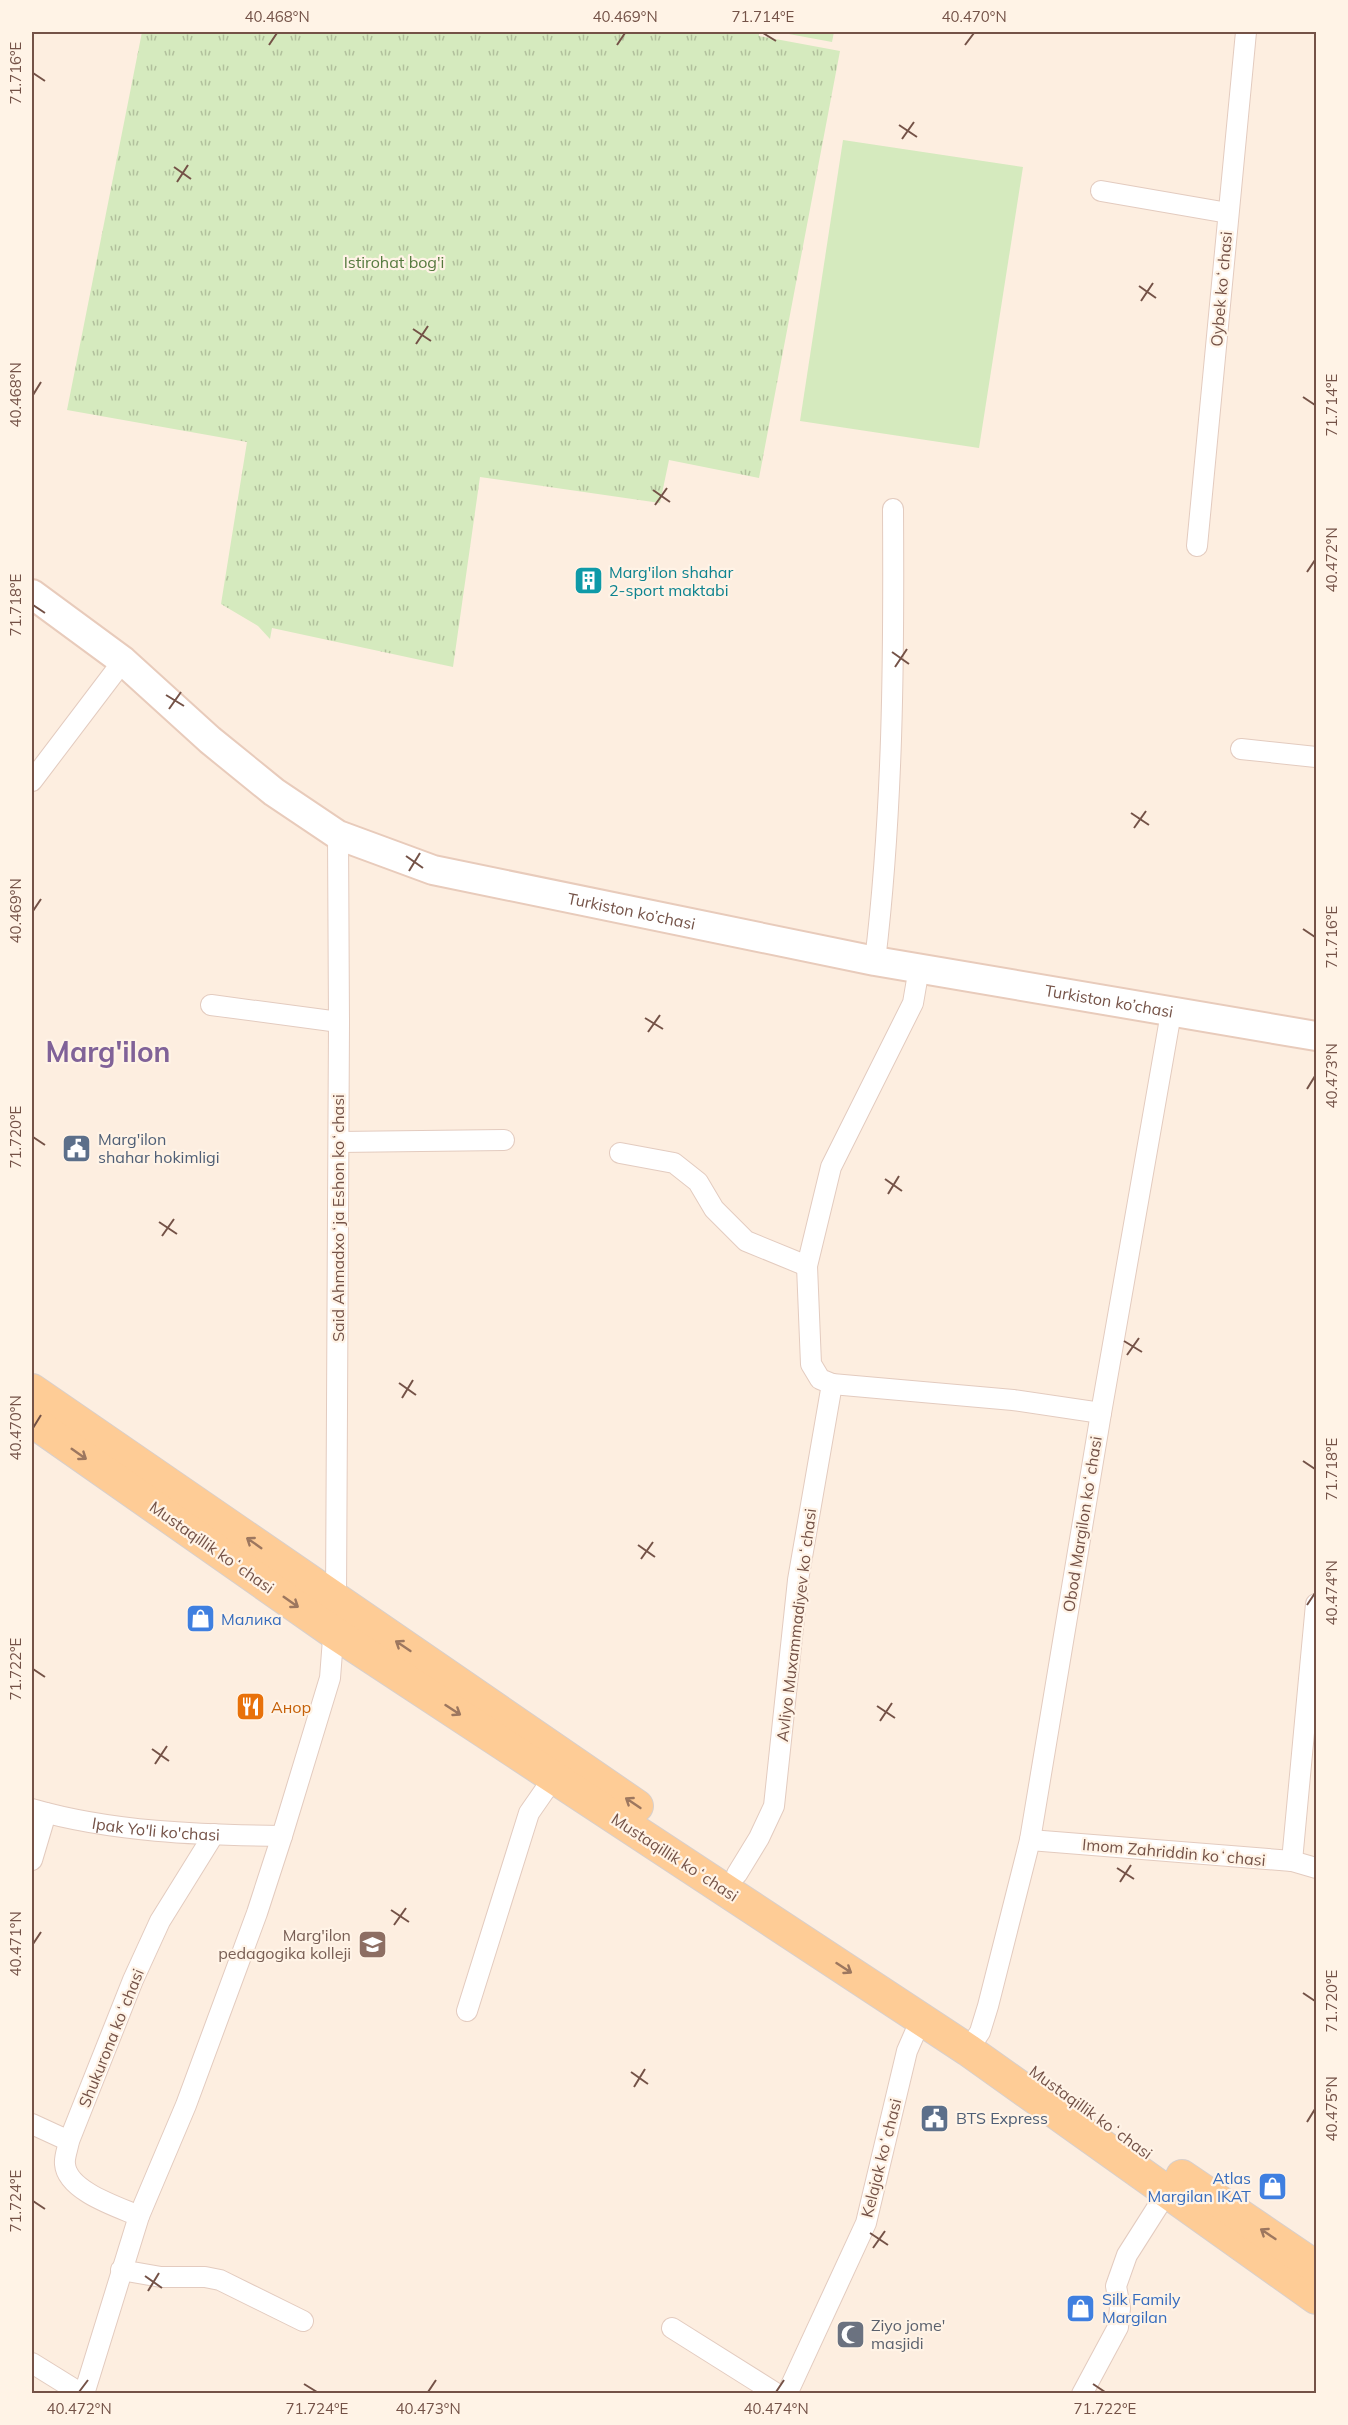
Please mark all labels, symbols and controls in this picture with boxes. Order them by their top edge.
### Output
text: 40.468°N [244,7,310,26]
text: 40.469°N [592,7,658,26]
text: 71.714°E [732,7,795,26]
text: 40.470°N [941,7,1007,26]
text: 71.716°E [6,41,25,104]
street label: Oybek koʻchasi [1206,231,1236,347]
park label: Istirohat bog'i [344,252,444,272]
text: 40.468°N [6,362,25,428]
text: 71.714°E [1322,373,1341,436]
text: 40.472°N [1322,527,1341,593]
place label: Marg'ilon shahar 2-sport maktabi [609,562,733,600]
building icon: Marg'ilon shahar 2-sport maktabi [572,565,604,597]
text: 71.718°E [6,573,25,636]
text: 40.469°N [6,878,25,944]
street label: Turkiston ko’chasi [566,888,697,934]
text: 71.716°E [1322,905,1341,968]
street label: Turkiston ko’chasi [1043,980,1175,1022]
district label: Marg'ilon [46,1034,170,1069]
text: 40.473°N [1322,1043,1341,1109]
street label: Said Ahmadxoʻja Eshon koʻchasi [328,1094,348,1342]
text: 71.720°E [6,1105,25,1168]
place label: Marg'ilon shahar hokimligi [98,1129,220,1167]
public building icon: Marg'ilon shahar hokimligi [61,1132,93,1164]
text: 40.470°N [6,1395,25,1461]
street label: Obod Margilon koʻchasi [1058,1435,1106,1613]
text: 71.718°E [1322,1437,1341,1500]
one-way arrow [71,1448,87,1460]
street label: Mustaqillik koʻchasi [146,1497,278,1597]
street label: Avliyo Muxammadiyev koʻchasi [772,1507,820,1743]
one-way arrow [246,1537,262,1549]
text: 40.474°N [1322,1560,1341,1626]
one-way arrow [282,1596,298,1608]
shop icon: Малика [184,1603,216,1635]
place label: Малика [221,1609,282,1629]
text: 71.722°E [6,1637,25,1700]
one-way arrow [395,1640,411,1652]
restaurant icon: Анор [234,1691,266,1723]
place label: Анор [271,1697,311,1717]
one-way arrow [444,1705,461,1717]
one-way arrow [625,1797,642,1809]
street label: Mustaqillik koʻchasi [608,1809,742,1905]
street label: Ipak Yo'li ko'chasi [91,1813,220,1845]
street label: Imom Zahriddin koʻchasi [1082,1834,1266,1870]
text: 40.471°N [6,1911,25,1977]
place label: Marg'ilon pedagogika kolleji [218,1925,351,1963]
school or university icon: Marg'ilon pedagogika kolleji [356,1928,388,1960]
one-way arrow [835,1962,851,1974]
street label: Shukurona koʻchasi [74,1966,148,2110]
text: 71.720°E [1322,1969,1341,2032]
street label: Mustaqillik koʻchasi [1026,2061,1156,2163]
text: 40.475°N [1322,2076,1341,2142]
street label: Kelajak koʻchasi [857,2097,905,2219]
public building icon: BTS Express [919,2102,951,2134]
place label: BTS Express [956,2108,1048,2128]
place label: Atlas Margilan IKAT [1148,2168,1251,2206]
text: 71.724°E [6,2169,25,2232]
shop icon: Atlas Margilan IKAT [1256,2171,1288,2203]
one-way arrow [1260,2228,1277,2240]
place label: Silk Family Margilan [1102,2289,1181,2327]
shop icon: Silk Family Margilan [1065,2292,1097,2324]
place label: Ziyo jome' masjidi [871,2315,945,2353]
mosque icon: Ziyo jome' masjidi [834,2318,866,2350]
text: 40.472°N [46,2399,112,2418]
text: 71.724°E [286,2399,349,2418]
text: 40.473°N [395,2399,461,2418]
text: 40.474°N [743,2399,809,2418]
text: 71.722°E [1074,2399,1137,2418]

